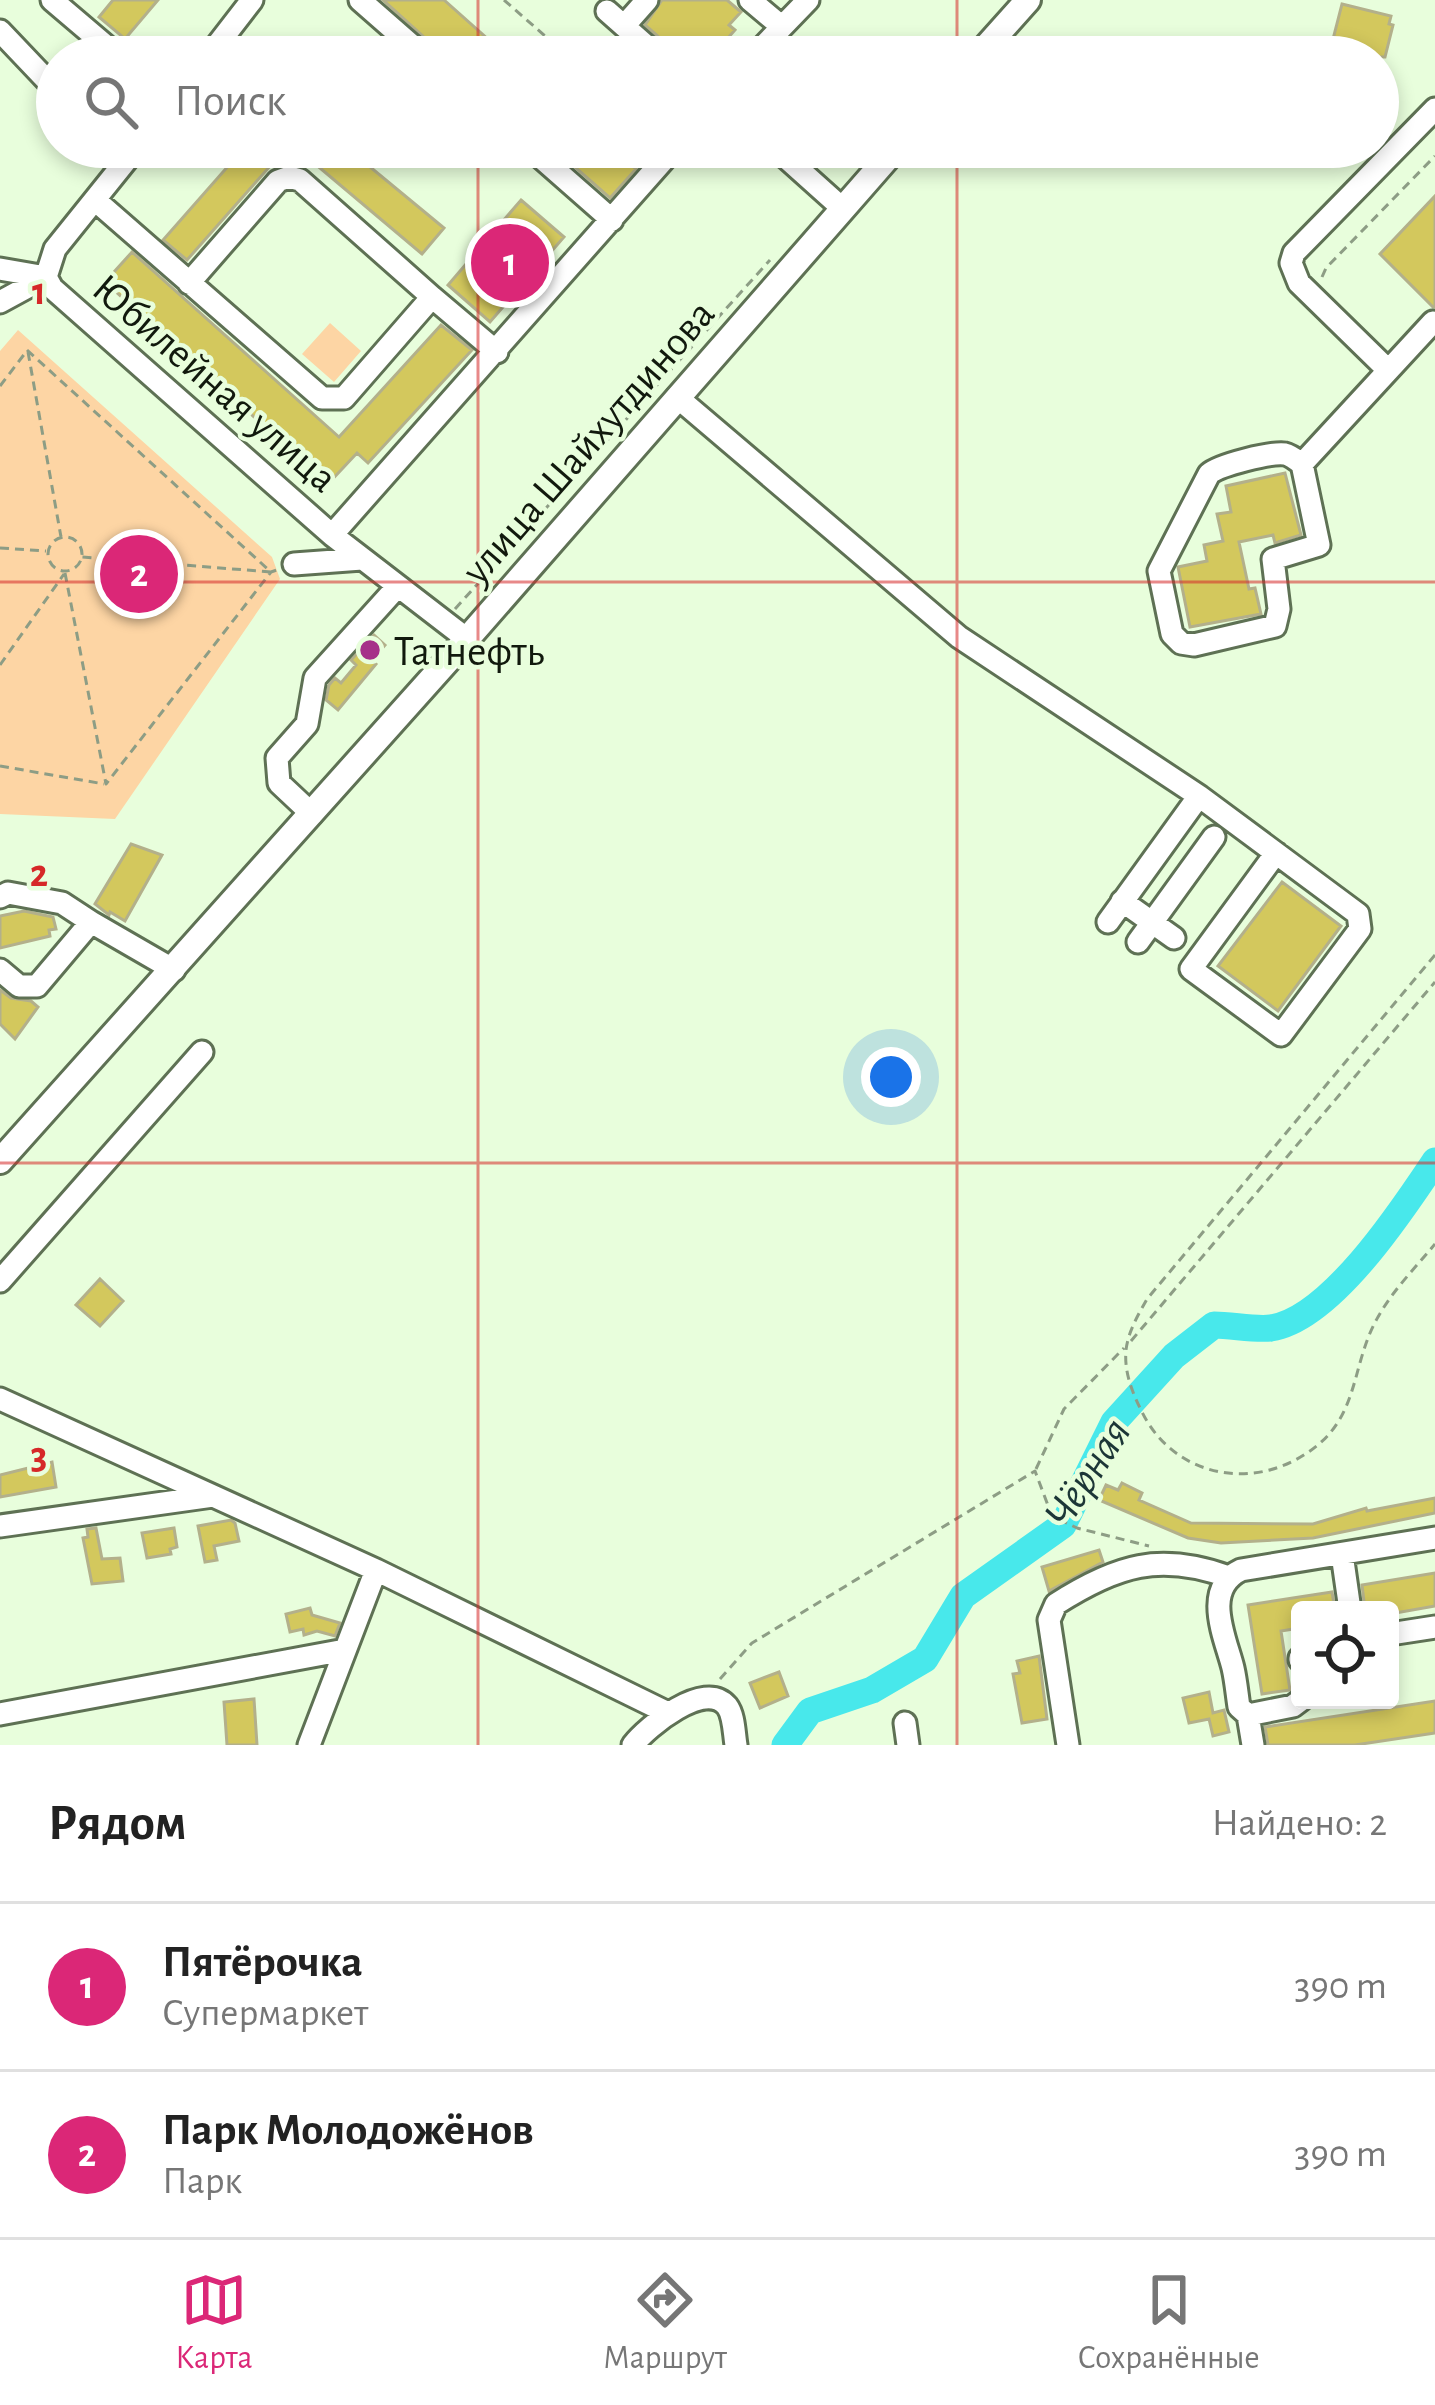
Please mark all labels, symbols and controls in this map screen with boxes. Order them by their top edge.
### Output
search box [36,36,1399,168]
icon: search [78,69,144,135]
text: Поиск [174,79,286,124]
pin: 1 [471,218,549,308]
street label: Юбилейная улица [85,267,345,500]
text: 1 [32,273,46,312]
street label: улица Шайхутдинова [454,293,723,593]
pin: 2 [100,529,178,619]
place label: Татнефть [394,631,545,673]
marker: Татнефть [357,637,383,663]
text: 2 [30,855,48,894]
your location [861,1047,921,1107]
water label: Чёрная [1037,1411,1140,1536]
text: 3 [31,1437,47,1476]
map controls [1291,1601,1399,1709]
button: locate [1291,1601,1399,1709]
text: Рядом [48,1798,187,1849]
text: Найдено: 2 [1212,1804,1387,1843]
text: Пятёрочка [162,1940,363,1985]
text: 1 [80,1967,94,2006]
text: 390 m [1294,1967,1387,2006]
text: Супермаркет [162,1994,368,2033]
text: Парк Молодожёнов [162,2108,534,2153]
text: 2 [78,2135,96,2174]
text: 390 m [1294,2135,1387,2174]
text: Парк [162,2162,242,2201]
tab: Карта [175,2267,253,2379]
tab: Маршрут [603,2267,727,2379]
tab: Сохранённые [1077,2267,1260,2379]

